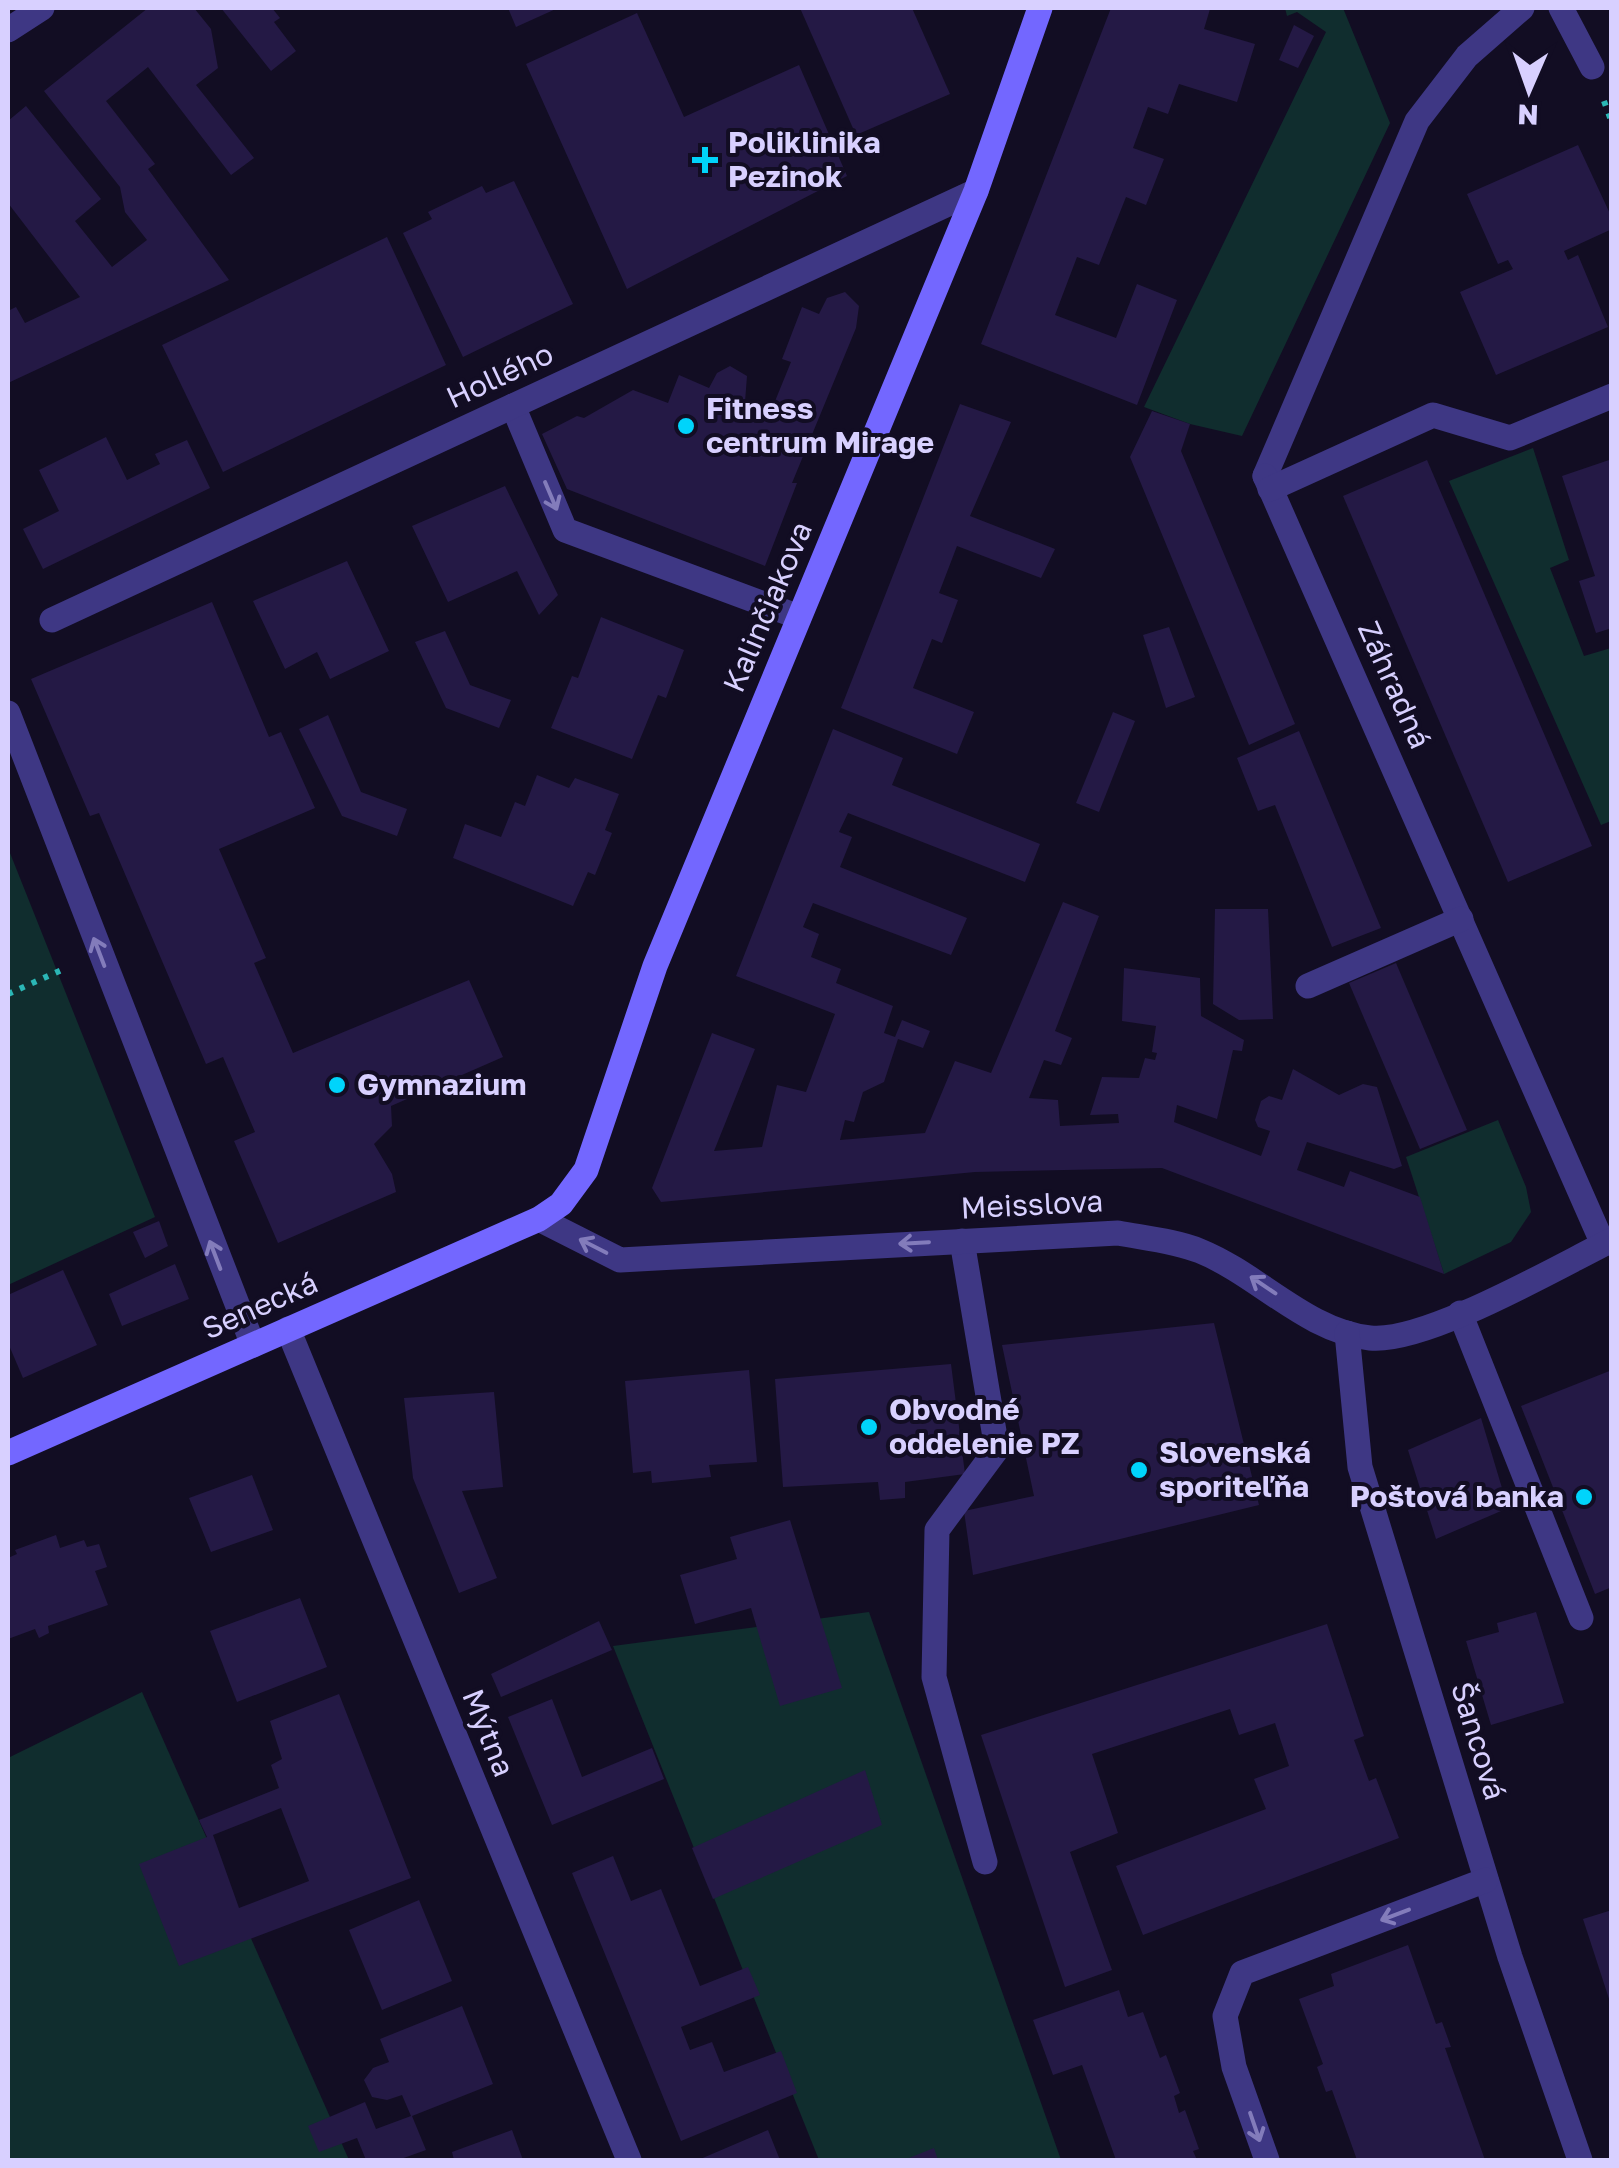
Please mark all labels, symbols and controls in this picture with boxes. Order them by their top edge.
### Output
north arrow [1479,40,1579,140]
text: N [1517,99,1539,132]
place label: Poliklinika Pezinok [728,124,881,194]
marker: Poliklinika Pezinok [692,147,718,173]
street label: Hollého [441,335,559,415]
place label: Fitness centrum Mirage [706,390,934,460]
marker: Fitness centrum Mirage [675,415,697,437]
one-way arrow [543,480,561,511]
street label: Kalinčiakova [715,516,819,697]
street label: Záhradná [1351,615,1439,754]
one-way arrow [89,937,107,968]
place label: Gymnazium [357,1066,526,1102]
marker: Gymnazium [326,1074,348,1096]
street label: Meisslova [960,1182,1104,1226]
one-way arrow [899,1234,931,1253]
one-way arrow [579,1236,608,1255]
one-way arrow [205,1240,223,1271]
street label: Senecká [196,1264,323,1346]
one-way arrow [1249,1275,1277,1296]
place label: Obvodné oddelenie PZ [889,1391,1080,1461]
marker: Obvodné oddelenie PZ [858,1416,880,1438]
place label: Slovenská sporiteľňa [1159,1434,1311,1504]
marker: Slovenská sporiteľňa [1128,1459,1150,1481]
place label: Poštová banka [1350,1478,1564,1514]
marker: Poštová banka [1573,1486,1595,1508]
street label: Šancová [1444,1677,1514,1804]
street label: Mýtna [455,1684,523,1782]
one-way arrow [1381,1907,1412,1925]
one-way arrow [1247,2110,1265,2142]

